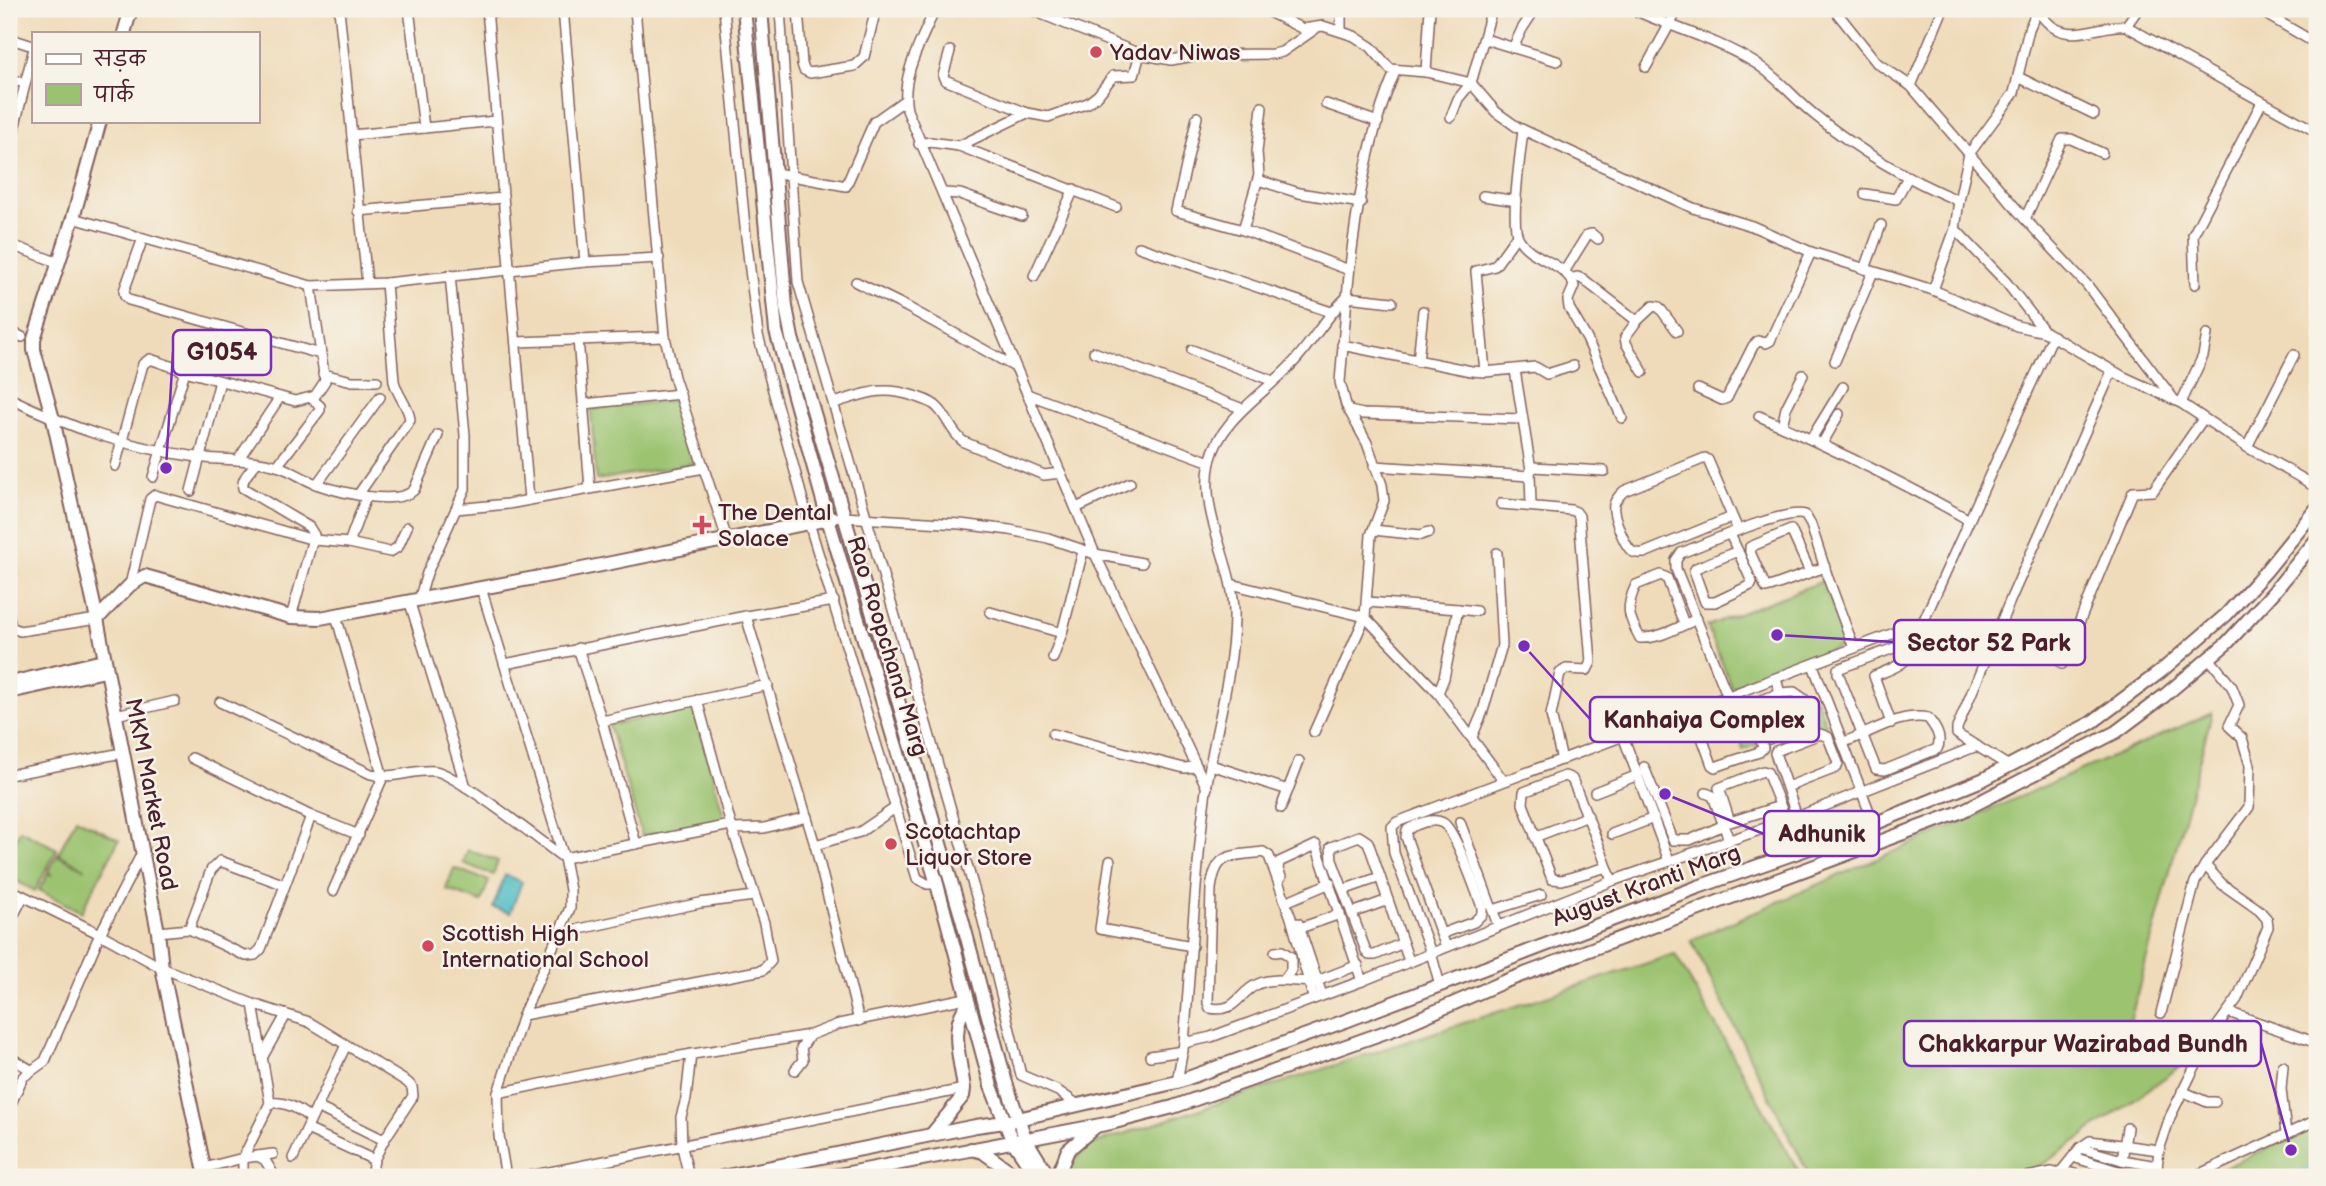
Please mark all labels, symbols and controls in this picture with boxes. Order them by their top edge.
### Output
legend [32,32,259,122]
place label: Yadav Niwas [1109,39,1240,67]
marker: Yadav Niwas [1088,44,1104,60]
text: सड़क [93,47,147,72]
text: पार्क [93,78,135,108]
callout: G1054 [173,330,271,375]
text: G1054 [187,338,257,367]
place label: The Dental Solace [718,499,831,553]
marker: The Dental Solace [692,515,712,535]
street label: Rao Roopchand Marg [840,533,934,760]
callout: Sector 52 Park [1894,620,2085,665]
text: Sector 52 Park [1907,629,2071,658]
street label: MKM Market Road [119,696,183,893]
callout: Kanhaiya Complex [1590,697,1819,742]
text: Kanhaiya Complex [1603,706,1805,735]
callout: Adhunik [1764,811,1879,856]
place label: Scotachtap Liquor Store [905,818,1032,872]
text: Adhunik [1778,820,1866,849]
marker: Scotachtap Liquor Store [883,836,899,852]
street label: August Kranti Marg [1548,839,1744,933]
place label: Scottish High International School [442,920,649,974]
marker: Scottish High International School [420,938,436,954]
callout: Chakkarpur Wazirabad Bundh [1904,1021,2261,1066]
text: Chakkarpur Wazirabad Bundh [1918,1030,2248,1059]

